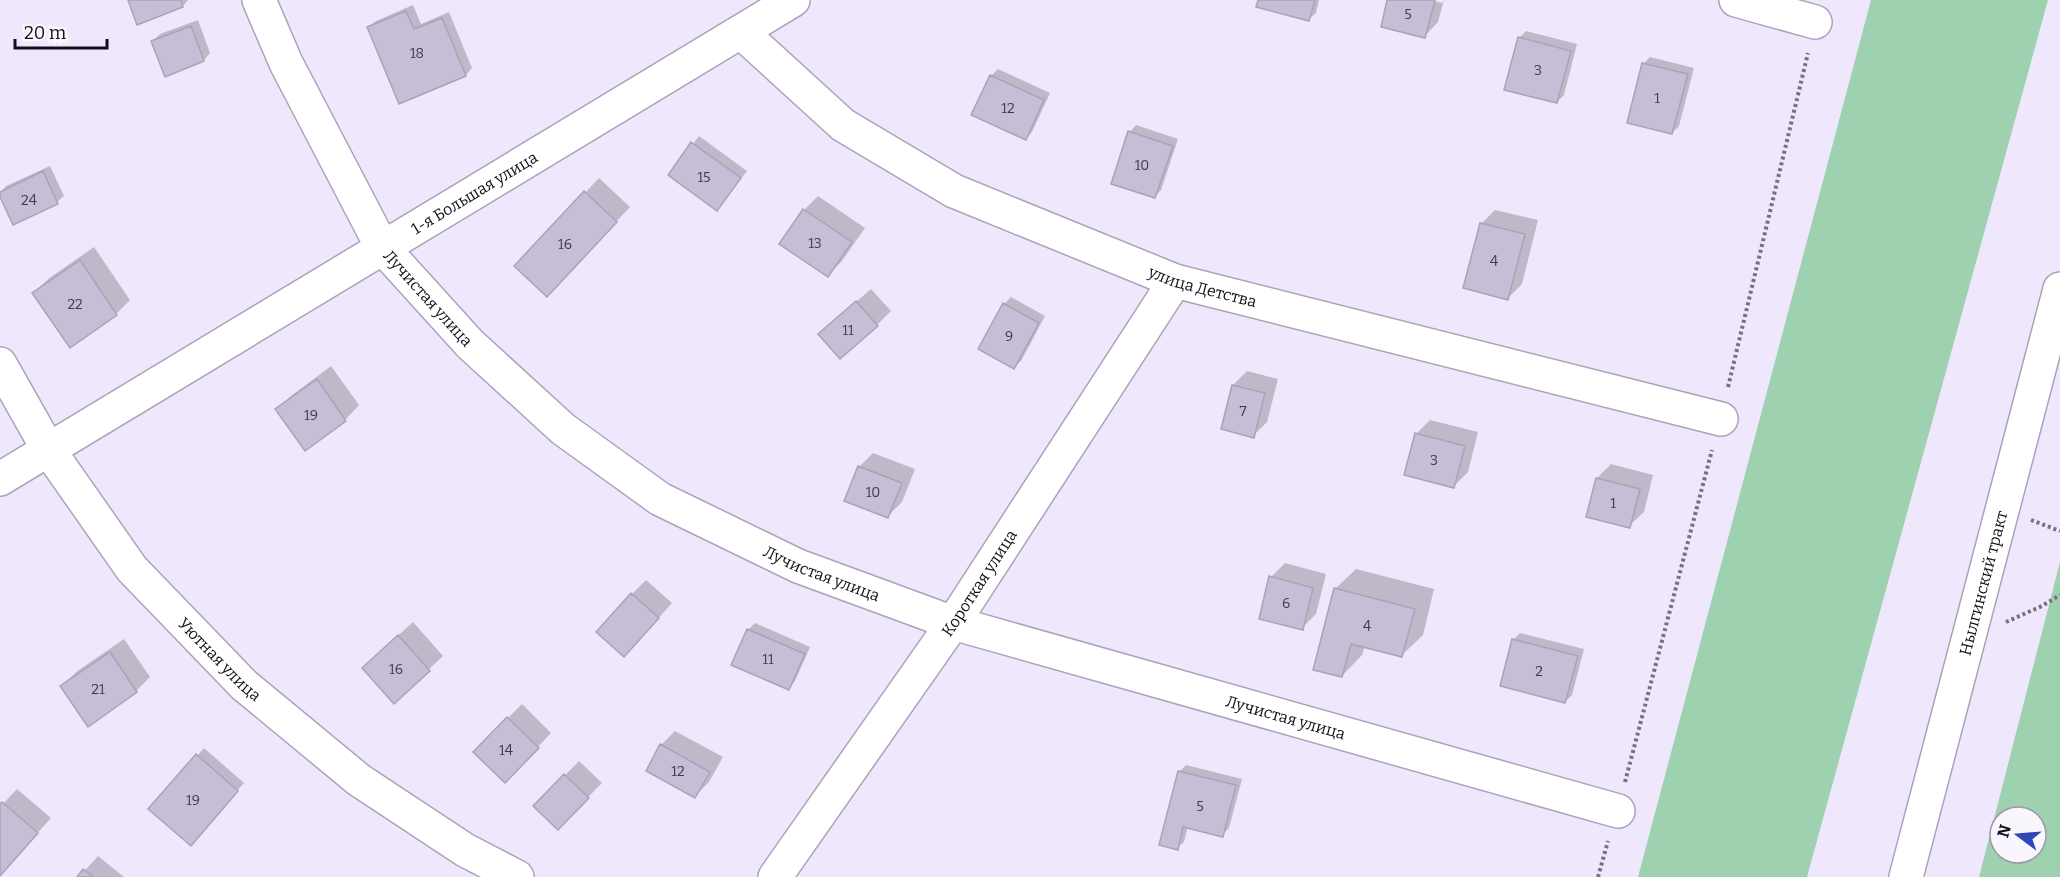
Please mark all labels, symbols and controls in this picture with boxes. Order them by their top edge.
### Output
house number: 5 [1404,6,1412,23]
scale bar [15,12,106,50]
text: 20 m [24,22,66,44]
house number: 18 [410,45,424,62]
house number: 3 [1534,62,1542,79]
house number: 1 [1654,90,1660,107]
house number: 12 [1001,100,1015,117]
street label: 1-я Большая улица [408,147,541,238]
house number: 10 [1135,157,1149,174]
house number: 15 [697,169,711,186]
house number: 24 [21,192,37,209]
house number: 13 [808,235,822,252]
house number: 16 [558,236,572,253]
street label: Лучистая улица [380,246,477,350]
house number: 4 [1490,253,1498,270]
street label: улица Детства [1145,261,1259,311]
house number: 22 [67,296,83,313]
house number: 11 [842,322,854,339]
house number: 9 [1005,328,1013,345]
house number: 7 [1239,403,1247,420]
house number: 19 [304,407,318,424]
house number: 3 [1430,452,1438,469]
house number: 10 [866,484,880,501]
house number: 1 [1610,495,1616,512]
street label: Нылгинский тракт [1955,509,2011,657]
street label: Короткая улица [937,526,1021,640]
street label: Лучистая улица [761,541,883,605]
house number: 6 [1282,595,1290,612]
street label: Уютная улица [175,614,265,705]
house number: 4 [1363,618,1371,635]
house number: 11 [762,651,774,668]
house number: 16 [389,661,403,678]
house number: 2 [1535,663,1543,680]
house number: 21 [91,681,105,698]
street label: Лучистая улица [1224,691,1348,743]
house number: 14 [499,742,513,759]
house number: 12 [671,763,685,780]
house number: 19 [186,792,200,809]
house number: 5 [1196,798,1204,815]
north arrow [1988,805,2048,865]
text: N [1993,822,2015,840]

